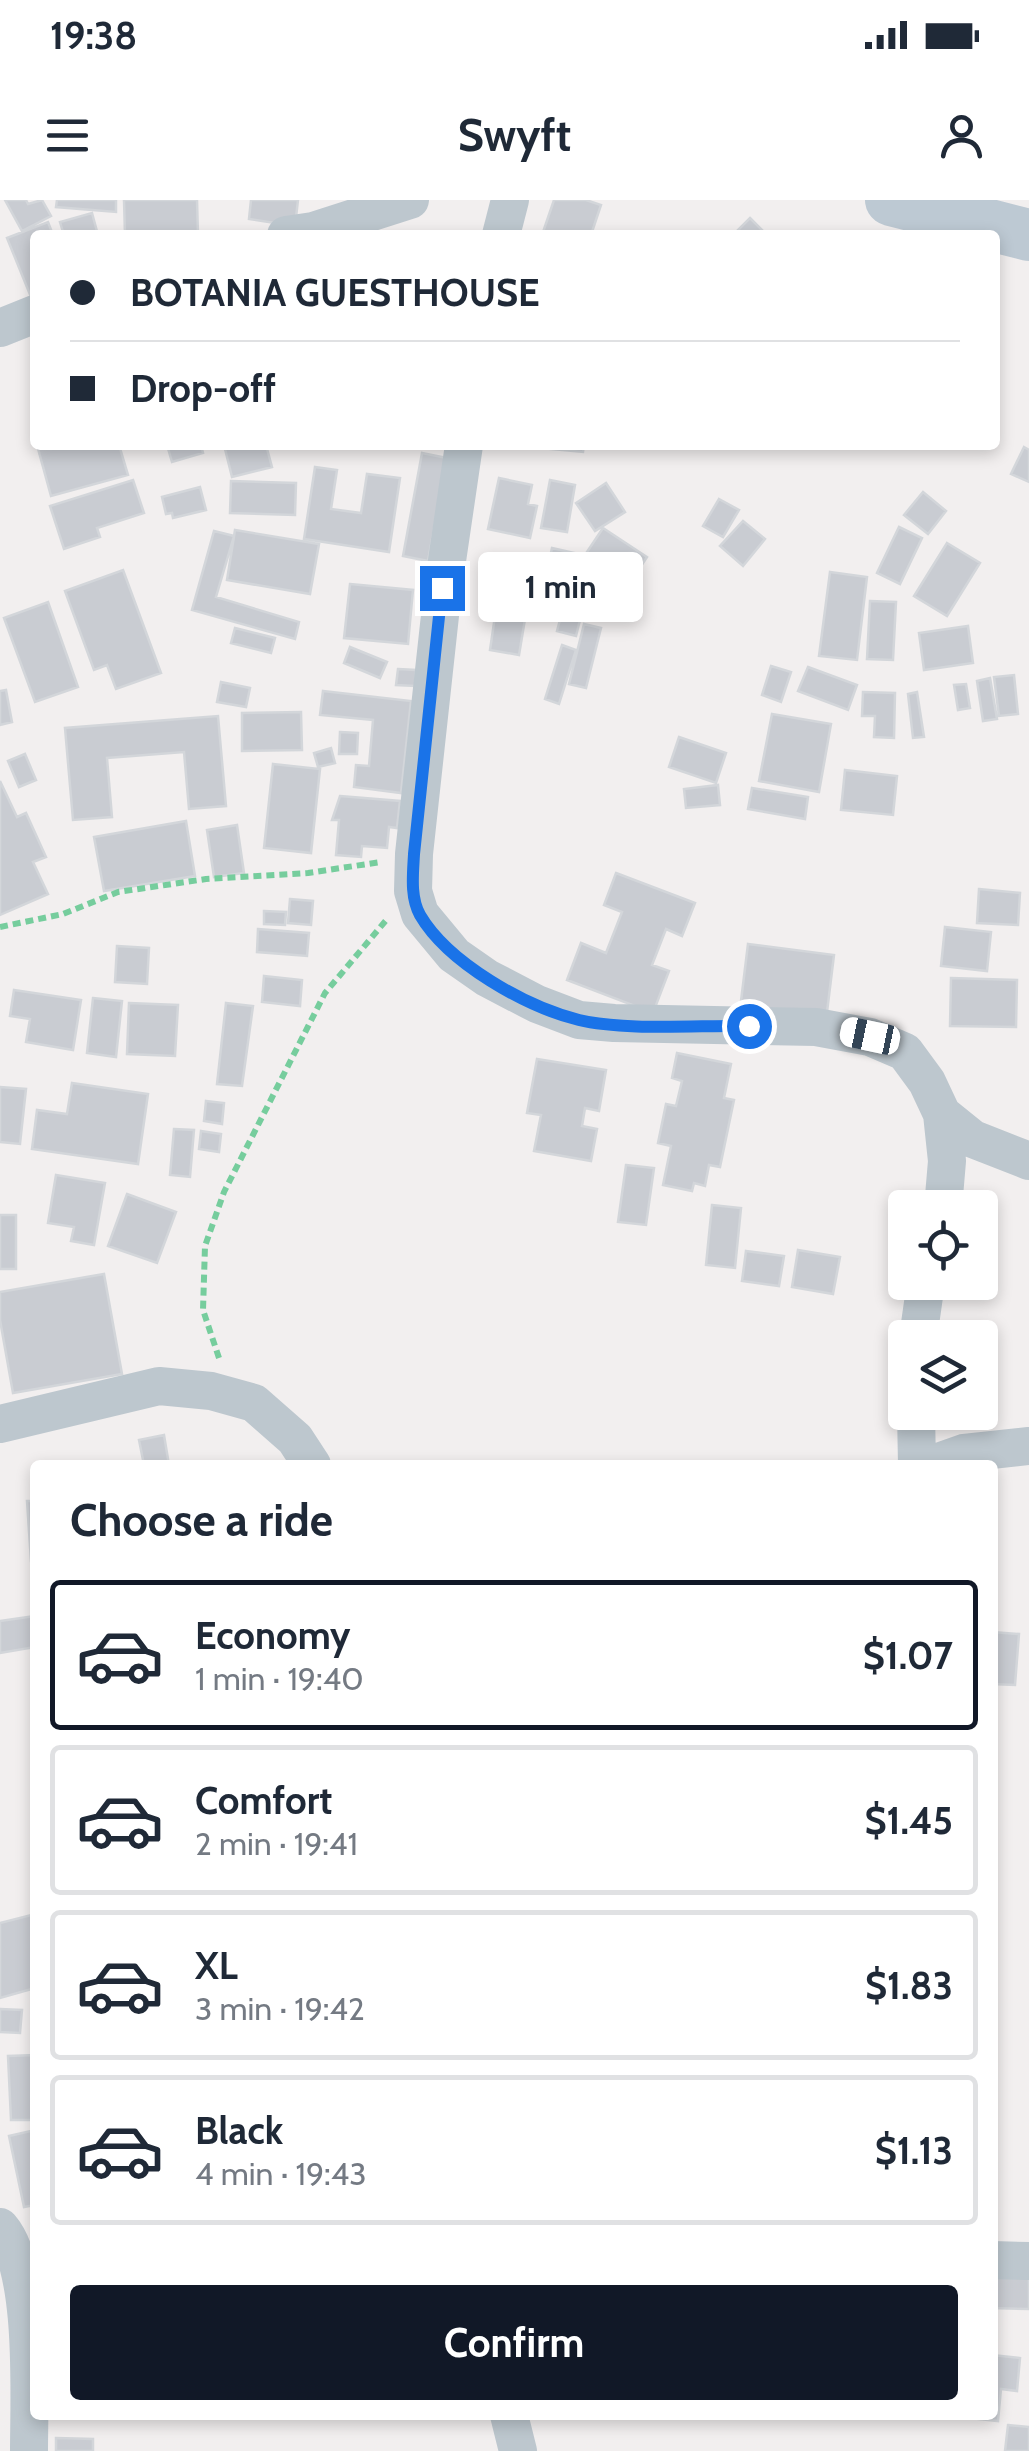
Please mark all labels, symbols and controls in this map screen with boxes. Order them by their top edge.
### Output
text: 19:38 [50,12,137,59]
icon: menu [40,108,95,163]
text: Swyft [458,108,571,162]
icon: person [934,108,989,163]
text: BOTANIA GUESTHOUSE [130,269,540,316]
text: Drop-off [130,365,276,412]
callout: 1 min [477,553,642,623]
route end [420,566,465,611]
text: 1 min [524,567,597,606]
route start [727,1004,772,1049]
car [838,1015,902,1057]
map controls [888,1190,998,1430]
button: locate [888,1190,998,1300]
button: layers [888,1320,998,1430]
text: Choose a ride [70,1493,333,1547]
icon: car [75,1610,165,1700]
text: Economy [195,1612,350,1659]
text: $1.07 [863,1632,953,1679]
text: 1 min · 19:40 [195,1659,363,1698]
icon: car [75,1775,165,1865]
text: Comfort [195,1777,332,1824]
text: $1.45 [864,1797,953,1844]
text: 2 min · 19:41 [195,1824,358,1863]
icon: car [75,1940,165,2030]
text: XL [195,1942,238,1989]
text: $1.83 [865,1962,953,2009]
text: 3 min · 19:42 [195,1989,365,2028]
icon: car [75,2105,165,2195]
text: Black [195,2107,283,2154]
text: $1.13 [875,2127,953,2174]
text: 4 min · 19:43 [195,2154,367,2193]
button: Confirm [70,2285,958,2400]

